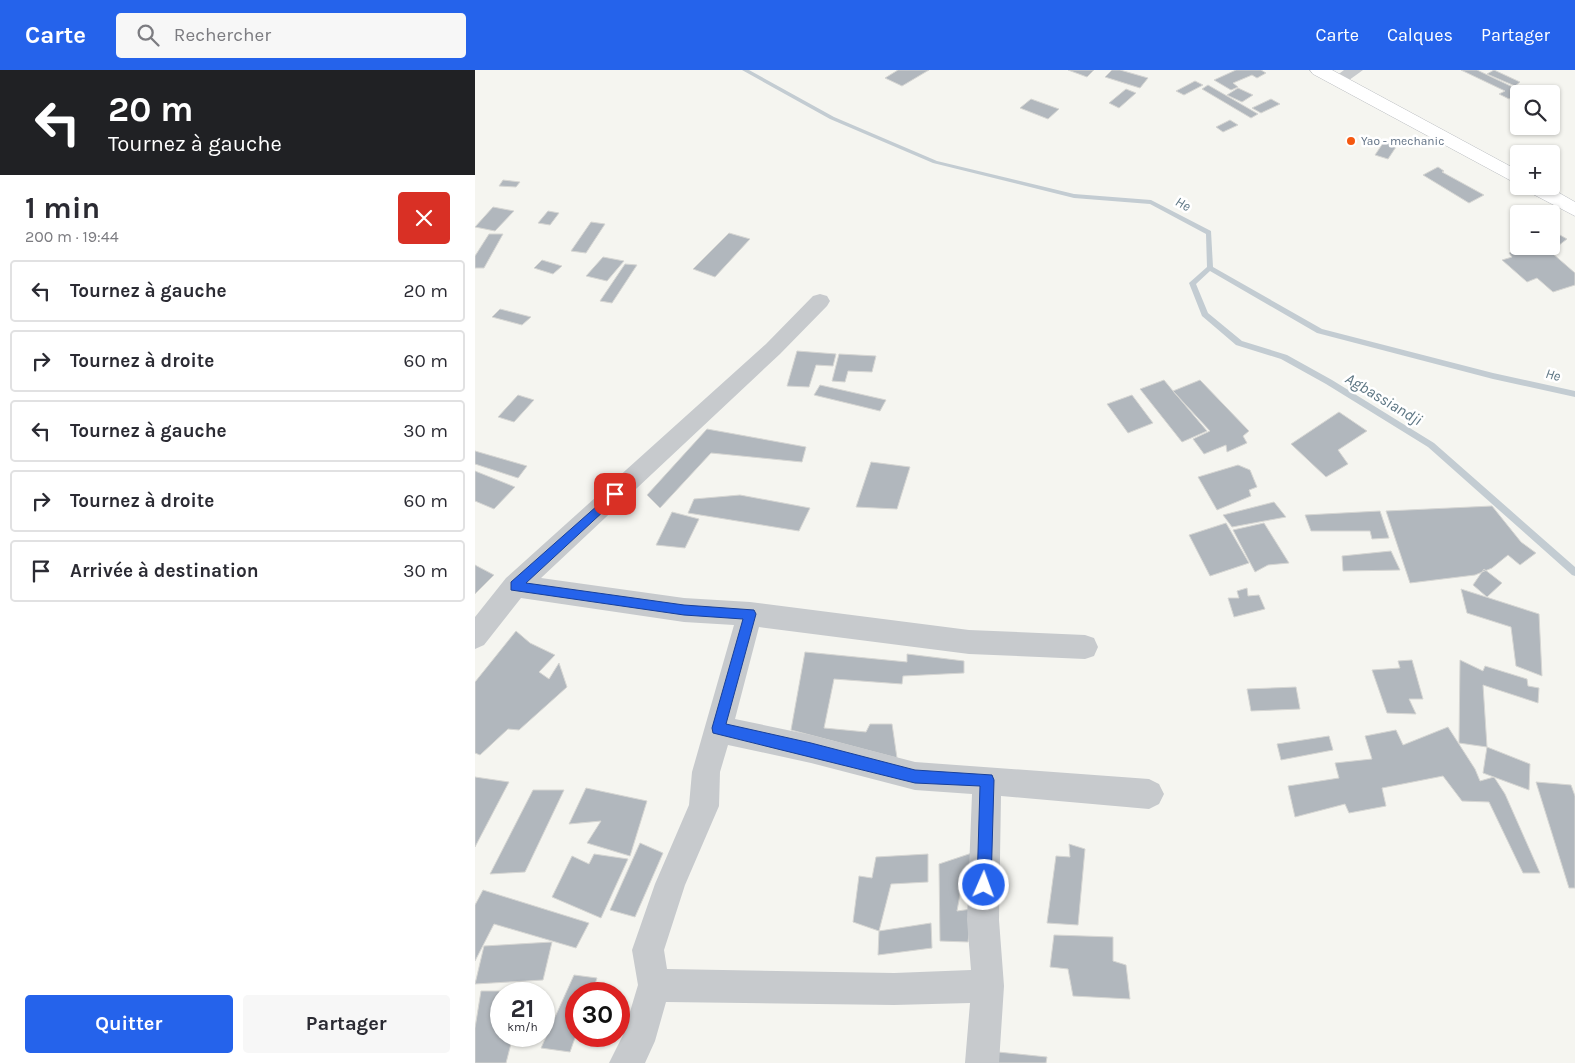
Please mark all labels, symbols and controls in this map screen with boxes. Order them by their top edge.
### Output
search box [116,13,466,58]
text: Carte [25,21,86,49]
icon: search [134,21,162,49]
text: Rechercher [174,24,271,46]
text: Carte [1315,24,1359,46]
text: Calques [1387,24,1453,46]
text: Partager [1481,24,1550,46]
map controls [1510,85,1560,255]
button: search [1510,85,1560,135]
text: 20 m [108,89,193,130]
icon: left [25,90,90,155]
text: Tournez à gauche [108,131,282,157]
place label: Yao - mechanic [1361,134,1444,148]
marker: Yao - mechanic [1345,135,1357,147]
button: + [1510,145,1560,195]
text: 1 min [25,190,100,226]
button: close [398,192,450,244]
water label: He [1172,193,1194,215]
button: − [1510,205,1560,255]
text: 200 m · 19:44 [25,227,119,246]
icon: left [27,277,55,305]
text: Tournez à gauche [70,280,227,302]
text: 20 m [403,280,448,302]
icon: right [27,347,55,375]
text: Tournez à droite [70,350,214,372]
text: 60 m [404,350,448,372]
water label: He [1544,365,1563,385]
water label: Agbassiandji [1342,369,1426,429]
icon: left [27,417,55,445]
text: Tournez à gauche [70,420,227,442]
text: 30 m [403,420,448,442]
pin [594,473,636,515]
icon: arrive [601,480,629,508]
icon: right [27,487,55,515]
text: Tournez à droite [70,490,214,512]
text: 60 m [404,490,448,512]
icon: arrive [27,557,55,585]
text: Arrivée à destination [70,560,259,582]
text: 30 m [403,560,448,582]
position arrow [957,858,1009,910]
speed limit sign: 30 [565,982,630,1047]
text: 21 [510,994,535,1023]
button: Quitter [25,995,233,1053]
button: Partager [243,995,450,1053]
text: km/h [507,1020,538,1034]

